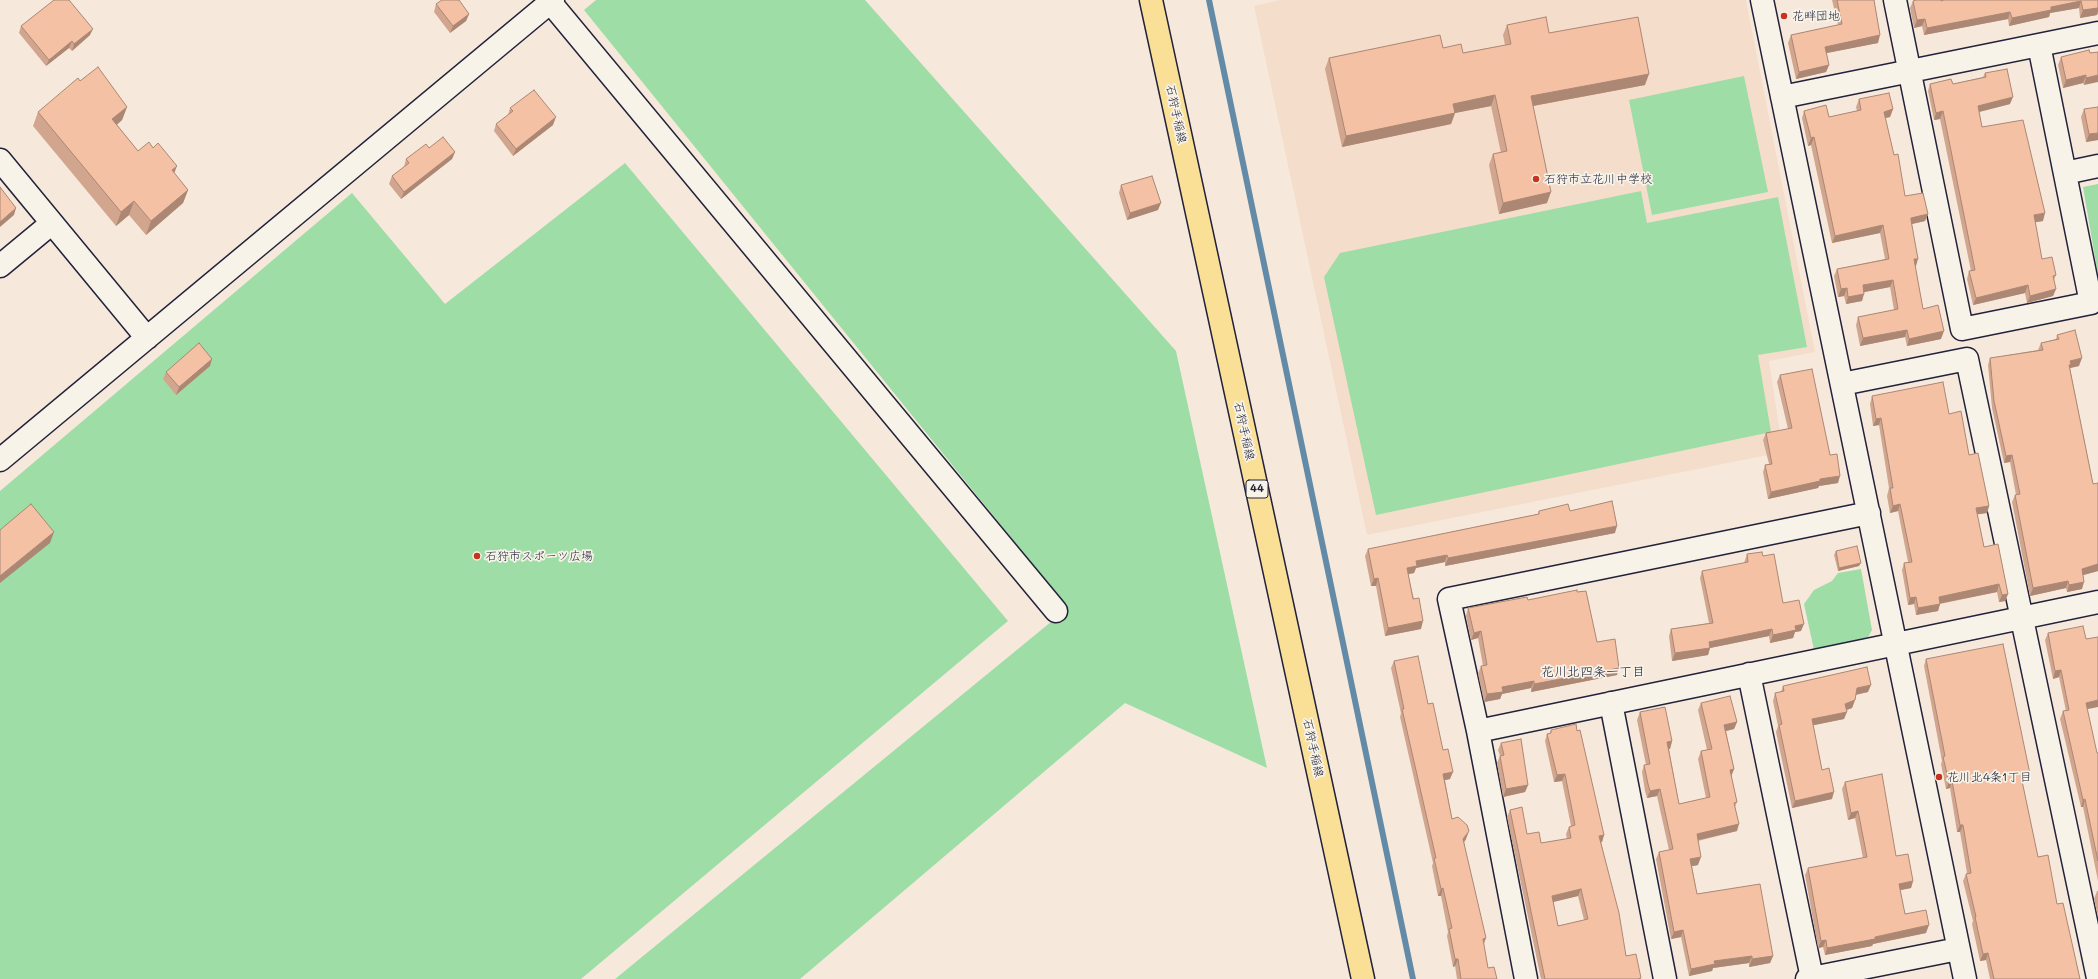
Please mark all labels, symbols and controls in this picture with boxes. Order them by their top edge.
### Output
place label: 花畔団地 [1792,9,1840,23]
marker: 花畔団地 [1779,11,1789,21]
street label: 石狩手稲線 [1163,83,1189,145]
place label: 石狩市立花川中学校 [1544,172,1652,186]
marker: 石狩市立花川中学校 [1531,174,1541,184]
street label: 石狩手稲線 [1231,400,1257,462]
road number: 44 [1246,480,1268,498]
place label: 石狩市スポーツ広場 [485,549,593,563]
marker: 石狩市スポーツ広場 [472,551,482,561]
district label: 花川北四条一丁目 [1541,664,1645,680]
street label: 石狩手稲線 [1300,717,1326,779]
place label: 花川北4条1丁目 [1947,770,2031,784]
marker: 花川北4条1丁目 [1934,772,1944,782]

